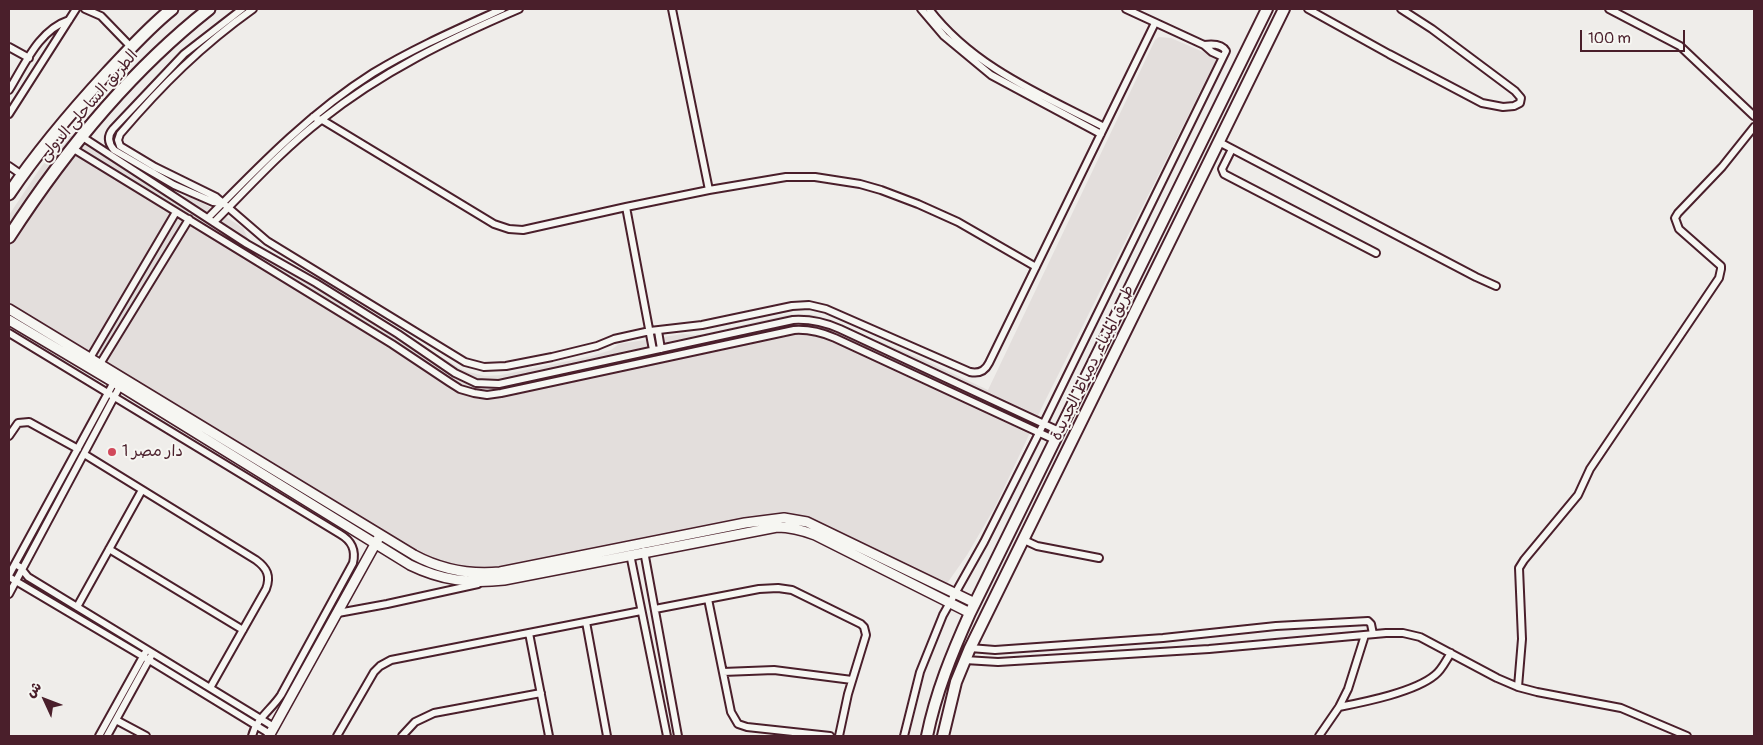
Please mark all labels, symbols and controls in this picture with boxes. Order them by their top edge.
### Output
scale bar [1583,20,1688,52]
text: 100 m [1588,29,1631,48]
street label: الطريق الساحلى الدولى [35,46,143,166]
street label: طريق الميناء, دمياط الجديدة [1047,282,1139,444]
place label: دار مصر 1 [122,442,183,462]
marker: دار مصر 1 [106,446,118,458]
north arrow [20,675,70,725]
text: ش [22,678,45,701]

